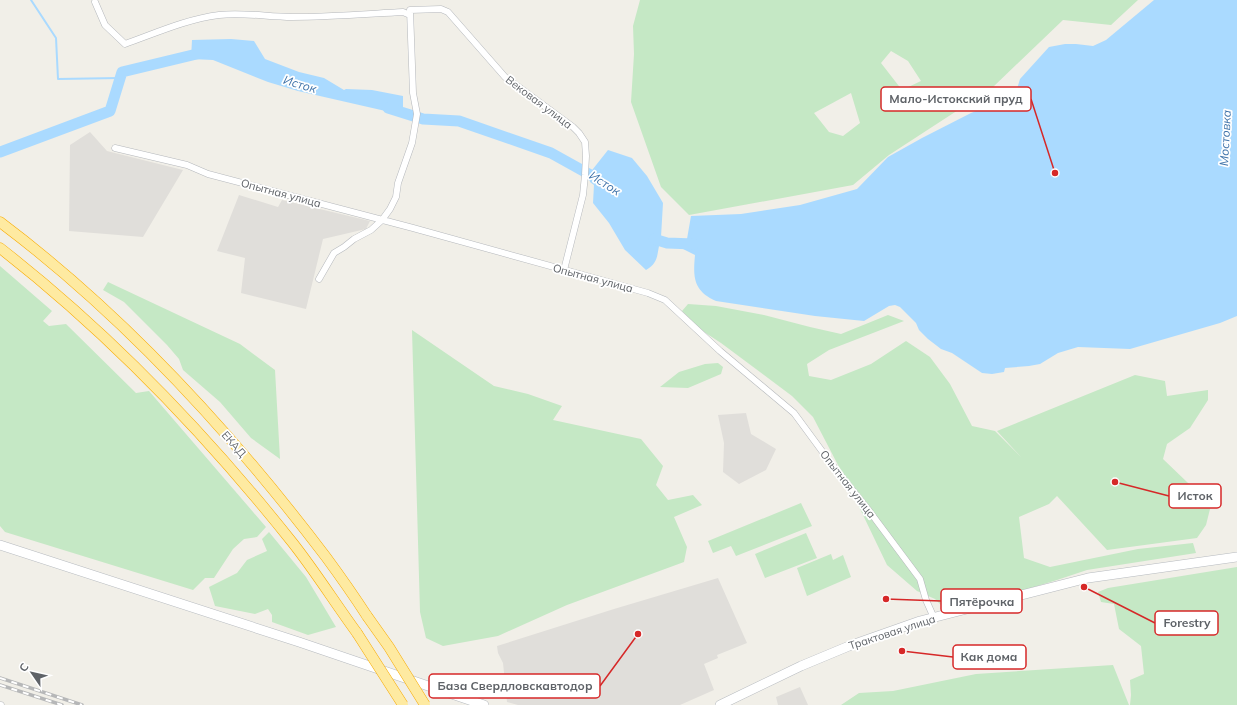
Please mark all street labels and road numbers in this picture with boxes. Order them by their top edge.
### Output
street label: Вековая улица [503,72,575,132]
street label: Опытная улица [239,176,323,210]
street label: Опытная улица [551,261,635,295]
street label: ЕКАД [219,428,249,460]
street label: Опытная улица [817,447,879,521]
street label: Трактовая улица [847,611,937,653]

